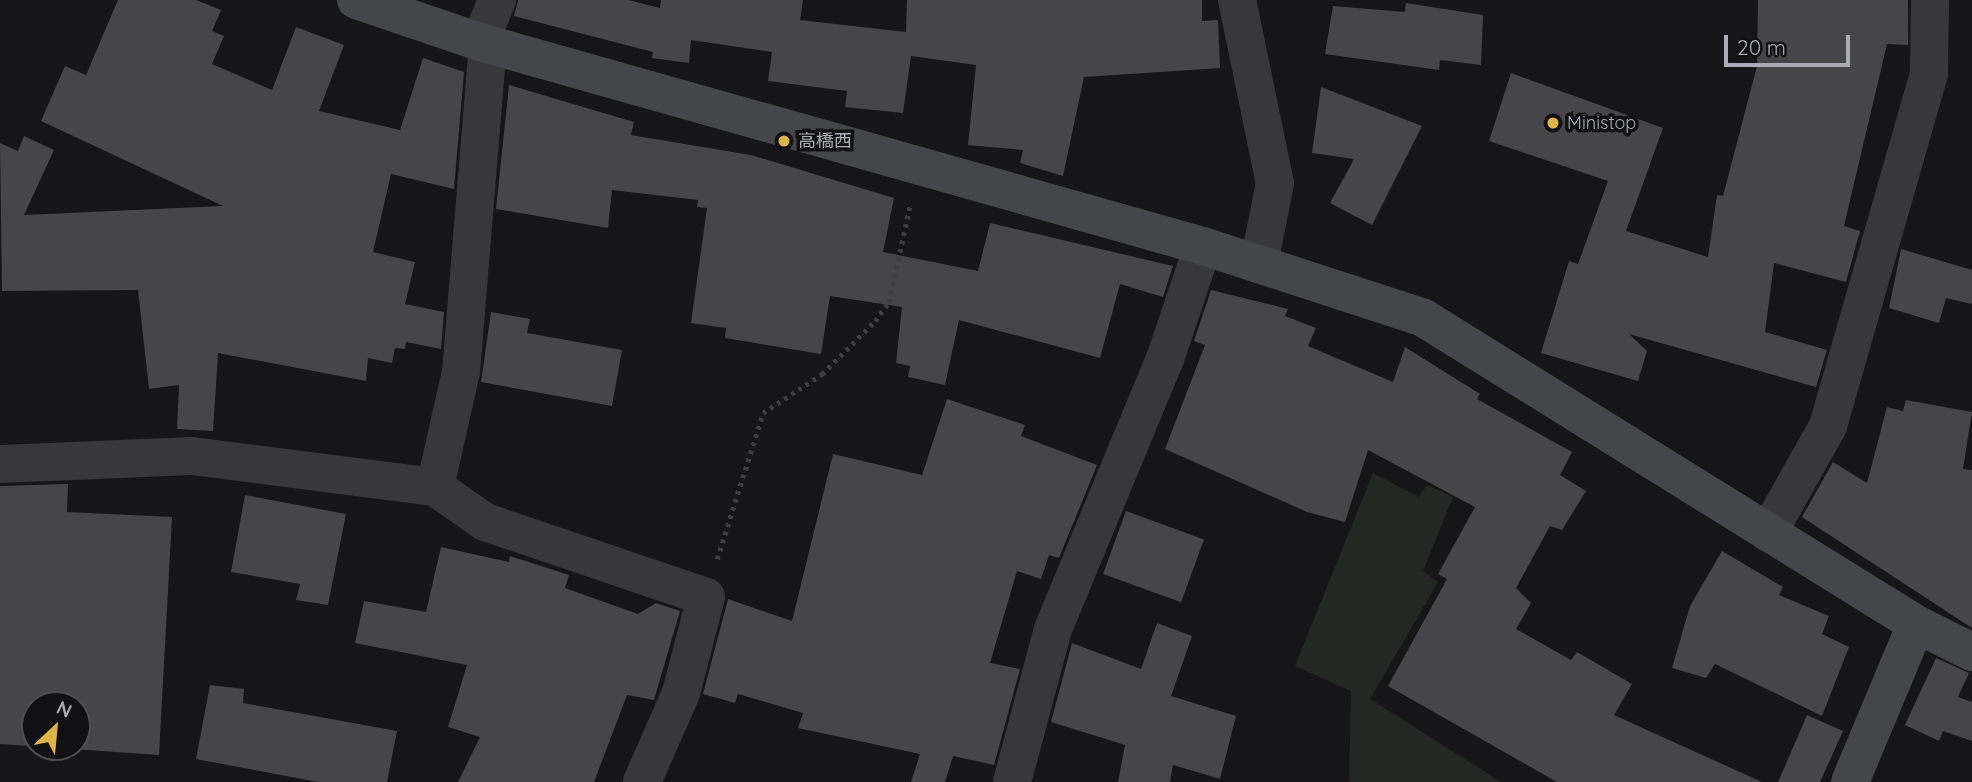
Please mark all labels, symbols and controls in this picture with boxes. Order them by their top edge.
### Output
scale bar [1727,21,1853,65]
text: 20 m [1737,34,1786,60]
place label: Ministop [1567,112,1636,134]
marker: Ministop [1545,115,1561,131]
place label: 高橋西 [798,130,852,152]
marker: 高橋西 [776,133,792,149]
north arrow [21,691,91,761]
text: N [53,695,76,723]

